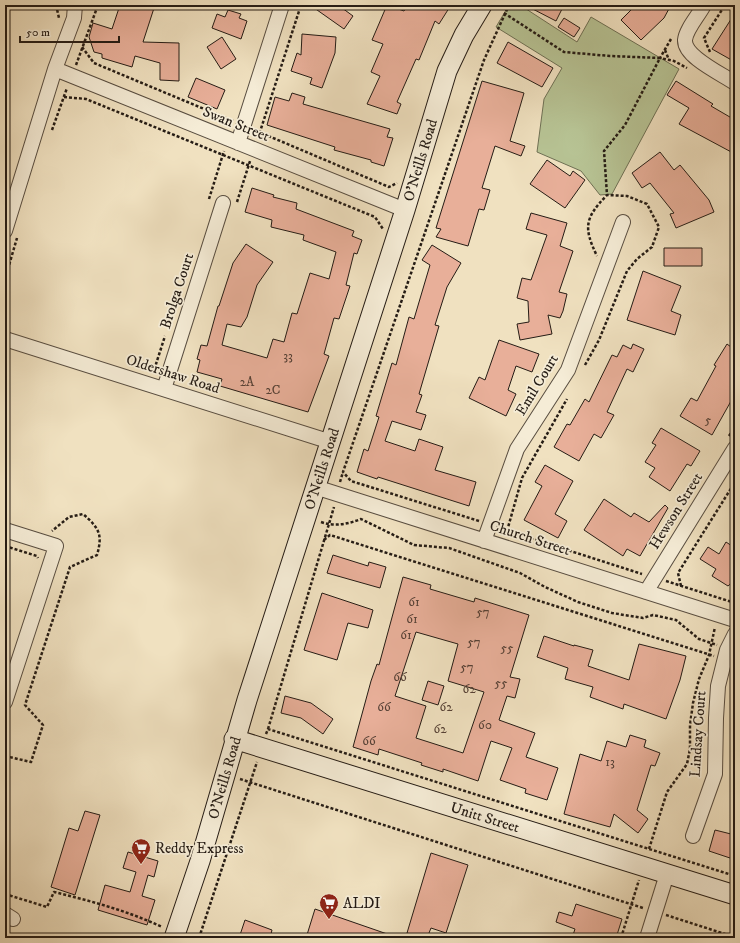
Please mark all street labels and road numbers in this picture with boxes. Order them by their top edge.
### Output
street label: Swan Street [200,102,272,146]
street label: O'Neills Road [399,116,442,203]
street label: Brolga Court [156,251,198,331]
street label: Oldershaw Road [124,350,223,398]
street label: Emil Court [511,351,563,419]
street label: O'Neills Road [299,425,344,512]
street label: Hewson Street [645,469,707,553]
street label: Church Street [487,516,573,560]
street label: Lindsay Court [686,690,711,778]
street label: O'Neills Road [203,734,245,821]
street label: Unitt Street [448,798,522,837]

